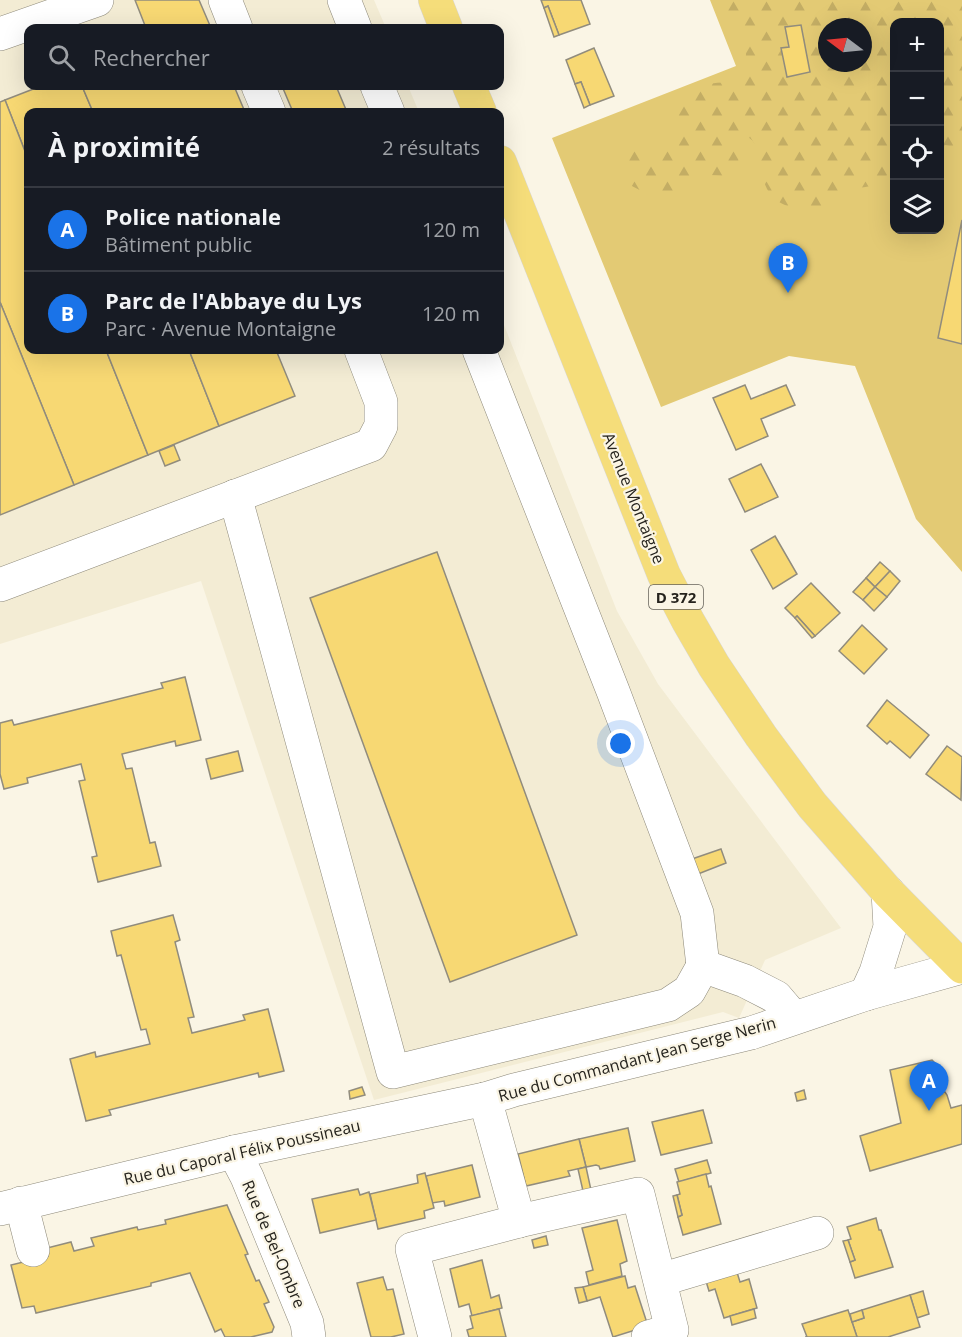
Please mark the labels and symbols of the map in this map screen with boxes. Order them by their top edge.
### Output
north arrow [818,18,872,72]
pin: B [768,244,808,293]
street label: Avenue Montaigne [598,429,670,567]
road number: D 372 [649,585,703,609]
your location [606,729,635,758]
street label: Rue du Commandant Jean Serge Nerin [496,1011,778,1107]
pin: A [910,1062,948,1111]
street label: Rue du Caporal Félix Poussineau [121,1114,363,1190]
street label: Rue de Bel-Ombre [237,1177,311,1311]

